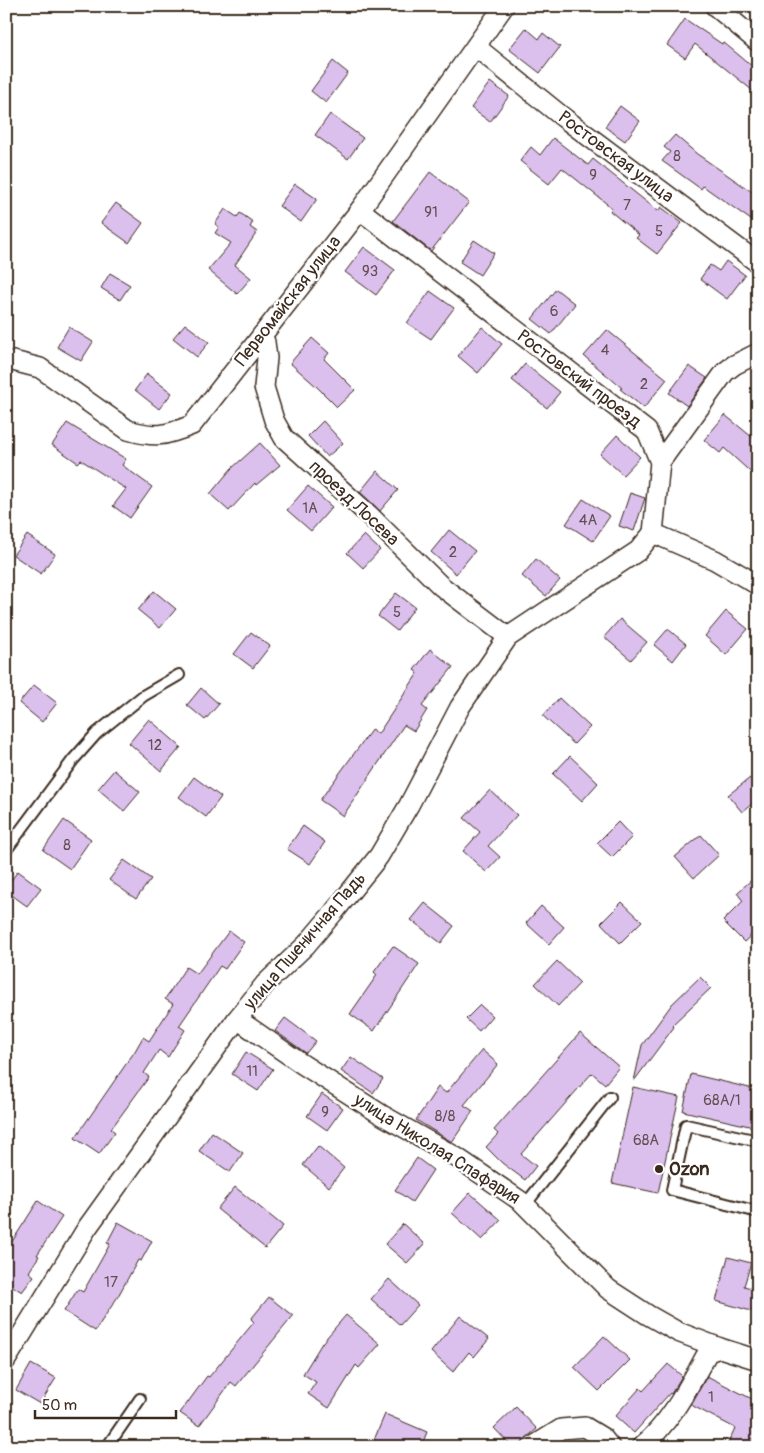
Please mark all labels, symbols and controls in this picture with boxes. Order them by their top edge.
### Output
street label: Ростовская улица [554,106,678,208]
house number: 8 [673,147,681,166]
house number: 9 [589,166,597,185]
house number: 7 [623,196,631,215]
house number: 91 [424,203,438,222]
house number: 5 [655,222,663,241]
street label: Первомайская улица [230,231,346,371]
house number: 93 [362,262,378,281]
house number: 6 [550,302,558,321]
street label: Ростовский проезд [512,325,646,433]
house number: 4 [601,341,610,360]
house number: 2 [640,375,648,394]
street label: проезд Лосева [304,455,404,551]
house number: 1А [302,499,318,518]
house number: 4А [579,511,597,530]
house number: 2 [449,543,457,562]
house number: 5 [393,603,401,622]
house number: 12 [148,736,162,755]
house number: 8 [63,836,71,855]
street label: улица Пшеничная Падь [238,867,371,1015]
house number: 11 [246,1062,258,1081]
street label: улица Николая Спафария [349,1088,525,1210]
house number: 68А/1 [703,1091,741,1110]
house number: 9 [321,1103,329,1122]
house number: 8/8 [435,1107,456,1126]
house number: 68А [633,1131,659,1150]
place label: Ozon [669,1158,709,1181]
marker: Ozon [653,1163,665,1175]
house number: 17 [104,1273,118,1292]
scale bar [35,1388,176,1420]
house number: 1 [708,1388,714,1407]
text: 50 m [42,1396,77,1415]

